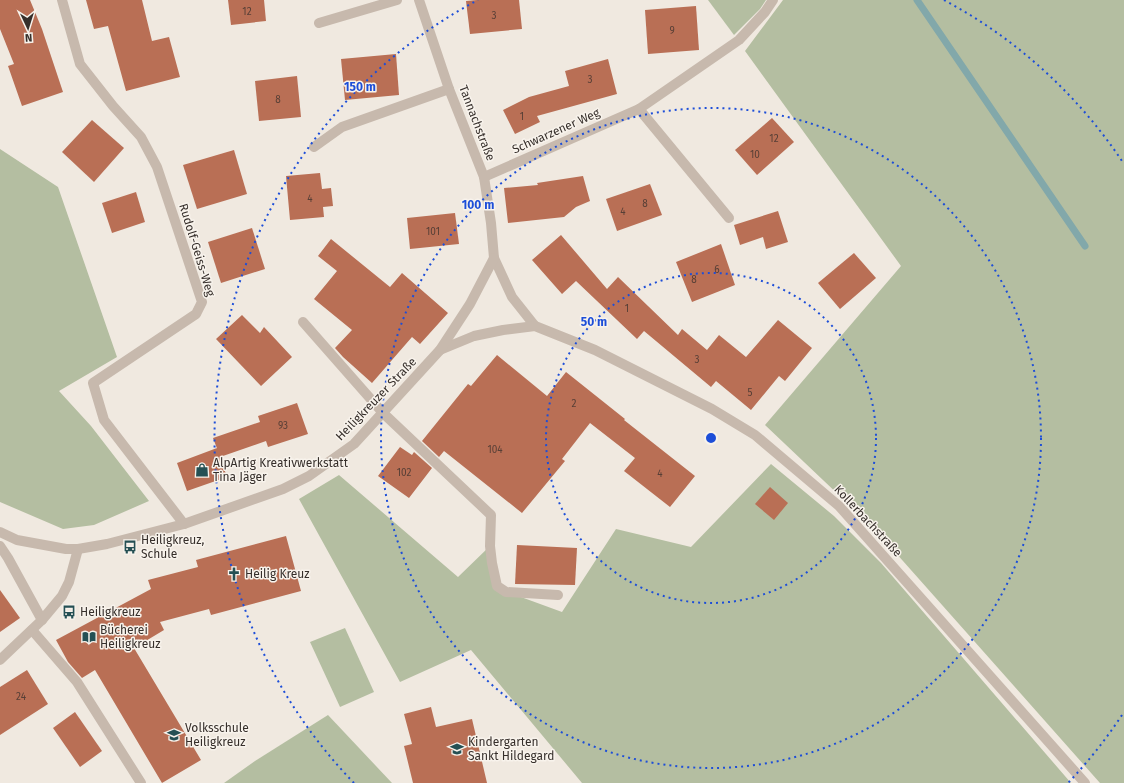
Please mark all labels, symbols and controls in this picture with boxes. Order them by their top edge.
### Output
house number: 12 [242,6,252,18]
north arrow [8,8,48,48]
house number: 3 [492,10,497,22]
house number: 9 [669,25,675,37]
text: N [25,31,33,44]
house number: 3 [588,74,593,86]
text: 150 m [344,80,376,94]
street label: Tannachstraße [456,83,498,163]
house number: 8 [275,94,281,106]
street label: Schwarzener Weg [510,105,603,157]
house number: 1 [520,111,524,123]
house number: 12 [769,133,779,145]
house number: 10 [750,149,760,161]
house number: 4 [307,193,313,205]
text: 100 m [462,198,494,212]
house number: 8 [642,198,648,210]
street label: Rudolf-Geiss-Weg [176,202,218,299]
house number: 4 [620,206,626,218]
house number: 101 [426,226,440,238]
house number: 6 [714,264,720,276]
house number: 8 [691,274,697,286]
house number: 1 [625,303,629,315]
text: 50 m [581,315,607,329]
house number: 3 [695,354,700,366]
street label: Heiligkreuzer Straße [333,355,419,443]
house number: 5 [747,387,753,399]
house number: 2 [572,398,577,410]
house number: 93 [278,420,288,432]
centre of rings [704,431,718,445]
house number: 104 [487,444,503,456]
place label: AlpArtig Kreativwerkstatt Tina Jäger [213,456,349,484]
shop icon: AlpArtig Kreativwerkstatt Tina Jäger [194,462,210,478]
house number: 102 [397,467,411,479]
house number: 4 [657,468,663,480]
street label: Kollerbachstraße [831,482,905,560]
place label: Heiligkreuz, Schule [141,533,204,561]
bus stop icon: Heiligkreuz, Schule [122,539,138,555]
church icon: Heilig Kreuz [226,566,242,582]
place label: Heilig Kreuz [245,567,310,581]
bus stop icon: Heiligkreuz [61,604,77,620]
place label: Heiligkreuz [80,605,140,619]
place label: Bücherei Heiligkreuz [100,623,160,651]
library icon: Bücherei Heiligkreuz [81,629,97,645]
house number: 24 [16,691,27,703]
place label: Volksschule Heiligkreuz [185,721,249,749]
school or university icon: Volksschule Heiligkreuz [166,727,182,743]
place label: Kindergarten Sankt Hildegard [468,735,554,763]
school or university icon: Kindergarten Sankt Hildegard [449,741,465,757]

